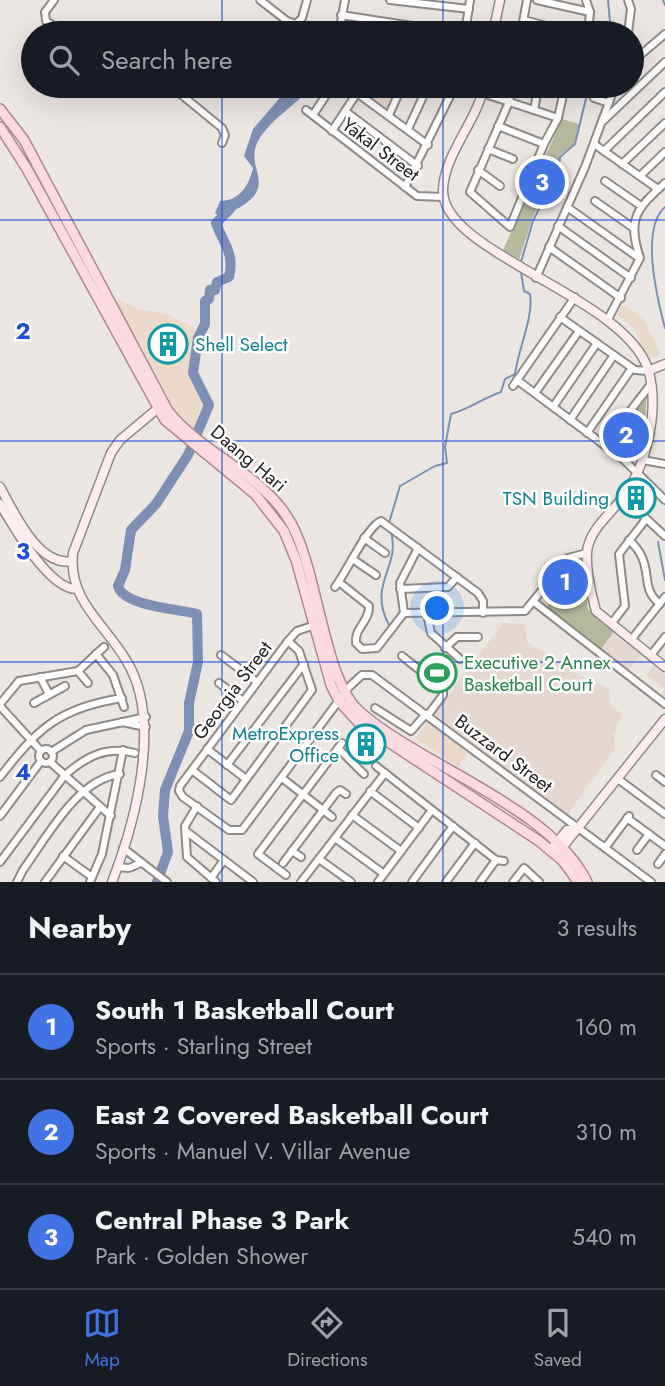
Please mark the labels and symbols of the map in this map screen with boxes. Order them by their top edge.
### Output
street label: Yakal Street [336,111,425,188]
pin: 3 [519,156,565,208]
text: 2 [15,314,31,348]
building icon: Shell Select [147,323,189,365]
place label: Shell Select [195,331,288,358]
pin: 2 [603,409,649,461]
street label: Daang Hari [205,419,293,498]
building icon: TSN Building [615,477,657,519]
place label: TSN Building [503,485,609,512]
text: 3 [16,534,30,568]
pin: 1 [542,556,588,608]
your location [420,591,454,625]
street label: Georgia Street [186,635,279,745]
place label: Executive 2 Annex Basketball Court [464,649,611,698]
sports icon: Executive 2 Annex Basketball Court [416,652,458,694]
street label: Buzzard Street [449,708,559,799]
place label: MetroExpress Office [232,720,339,769]
building icon: MetroExpress Office [345,723,387,765]
text: 4 [15,755,31,789]

